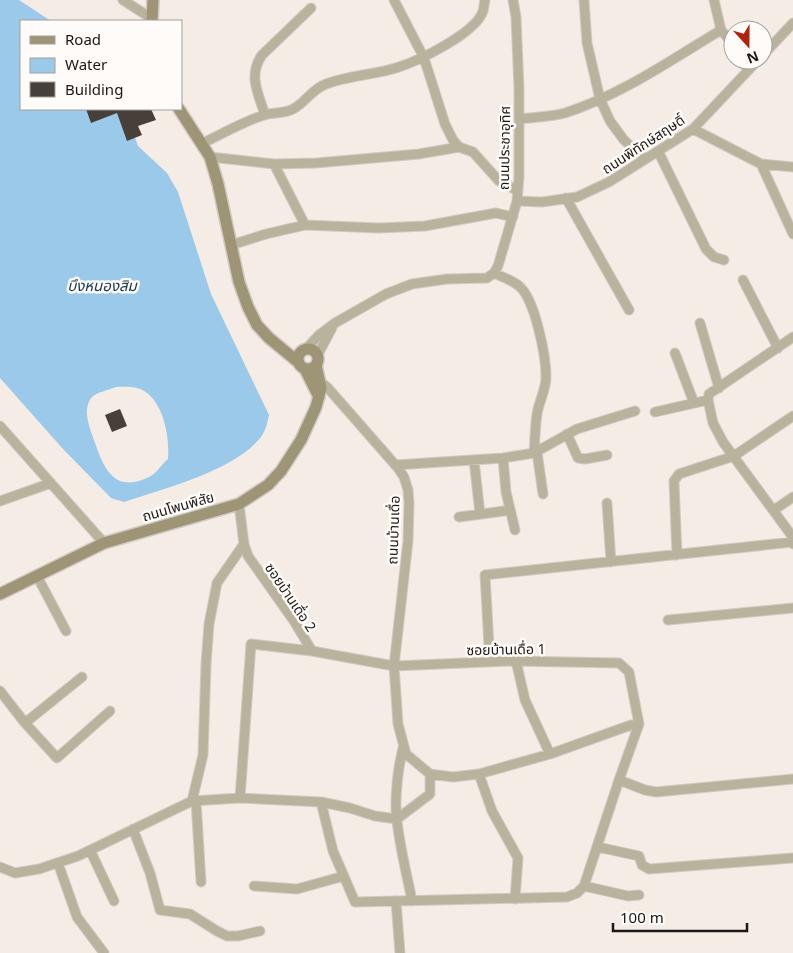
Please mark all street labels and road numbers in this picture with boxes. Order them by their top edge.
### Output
street label: ถนนประชาอุทิศ [494,105,514,190]
street label: ถนนพิทักษ์สฤษดิ์ [598,110,688,178]
street label: ถนนโพนพิสัย [140,487,216,525]
street label: ถนนบ้านเดื่อ [382,495,404,565]
street label: ซอยบ้านเดื่อ 2 [261,559,321,635]
street label: ซอยบ้านเดื่อ 1 [466,639,546,659]

